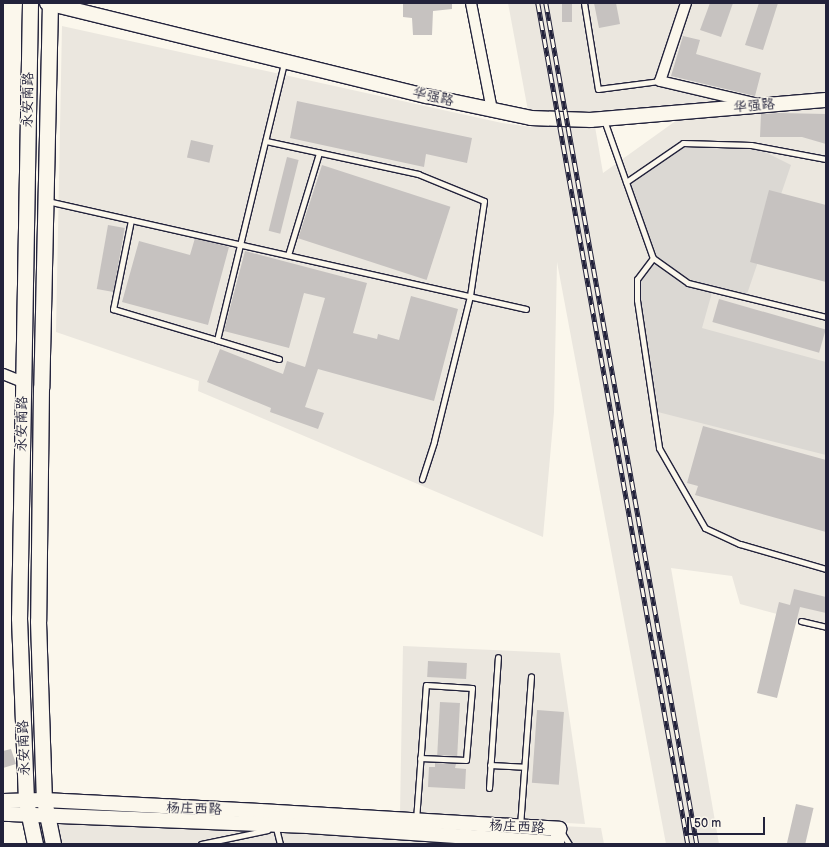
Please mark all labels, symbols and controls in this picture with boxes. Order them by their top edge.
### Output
street label: 永安南路 [19,72,37,128]
street label: 华强路 [411,84,455,110]
street label: 华强路 [732,96,776,116]
street label: 永安南路 [13,396,31,452]
street label: 永安南路 [15,720,33,776]
street label: 杨庄西路 [166,800,222,818]
scale bar [689,809,767,835]
text: 50 m [694,816,721,831]
street label: 杨庄西路 [489,817,545,837]

